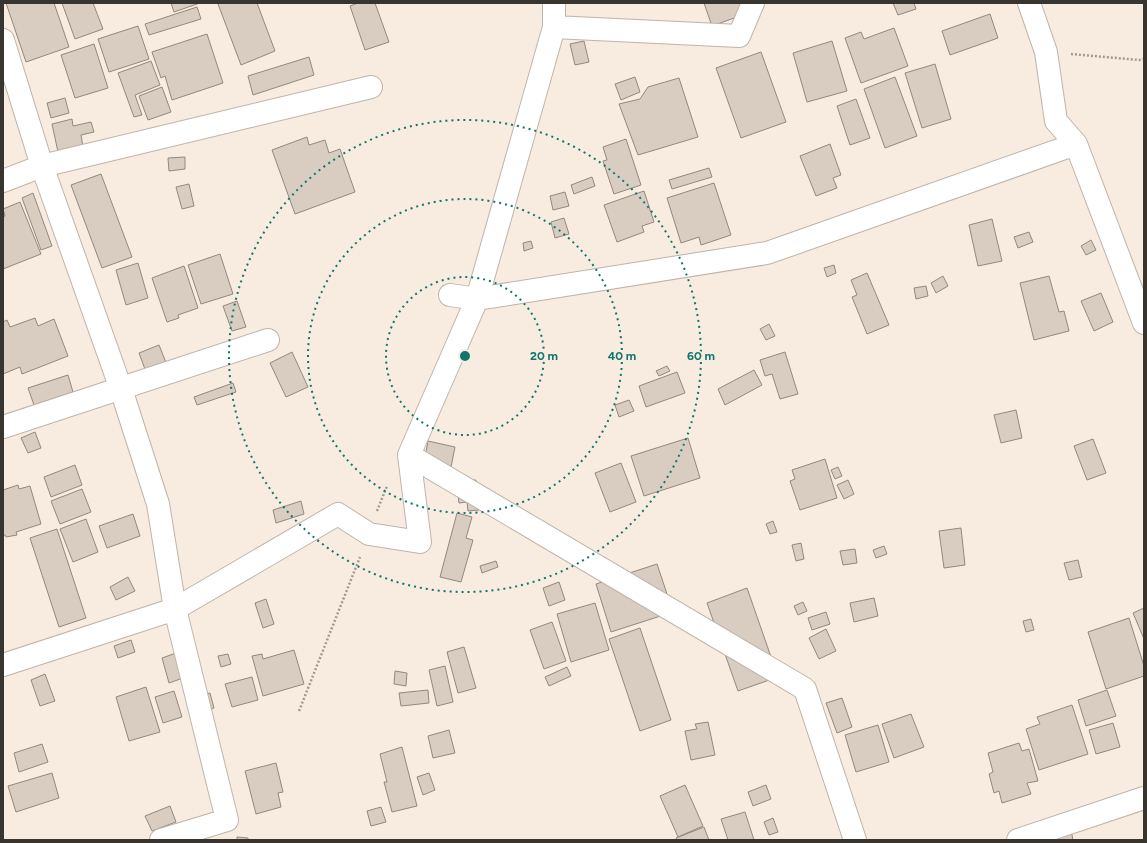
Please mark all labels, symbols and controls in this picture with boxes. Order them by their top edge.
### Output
centre of rings [458,349,472,363]
text: 20 m [530,349,558,363]
text: 40 m [608,349,636,363]
text: 60 m [687,349,715,363]

